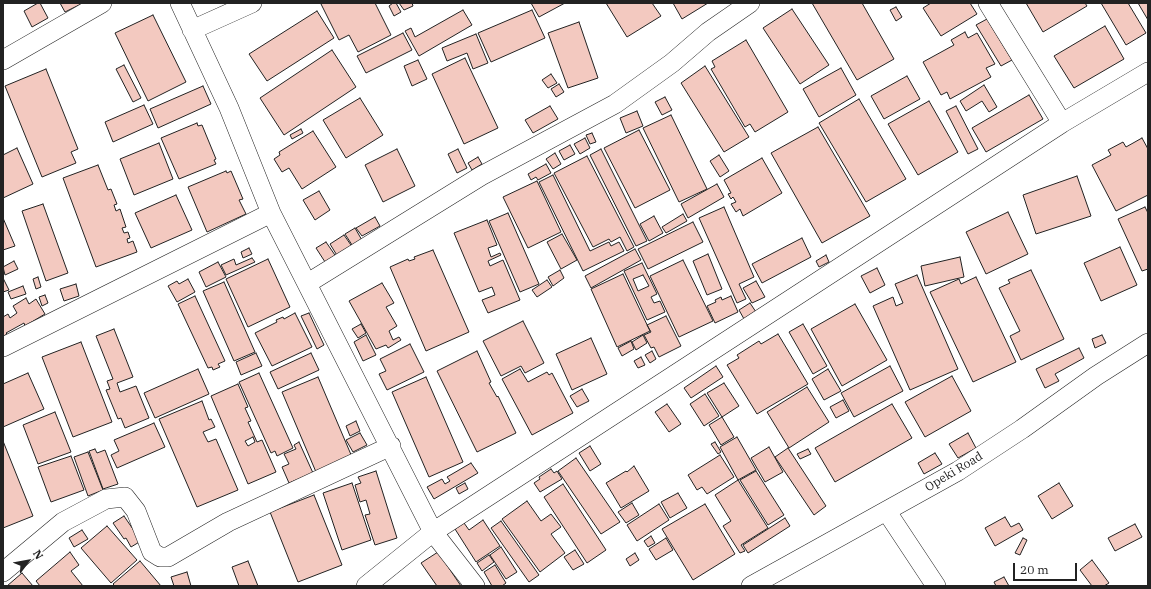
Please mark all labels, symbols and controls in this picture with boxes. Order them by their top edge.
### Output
street label: Opeki Road [923,449,985,495]
north arrow [8,541,48,581]
text: N [30,547,46,562]
scale bar [1015,555,1079,581]
text: 20 m [1020,562,1049,577]

